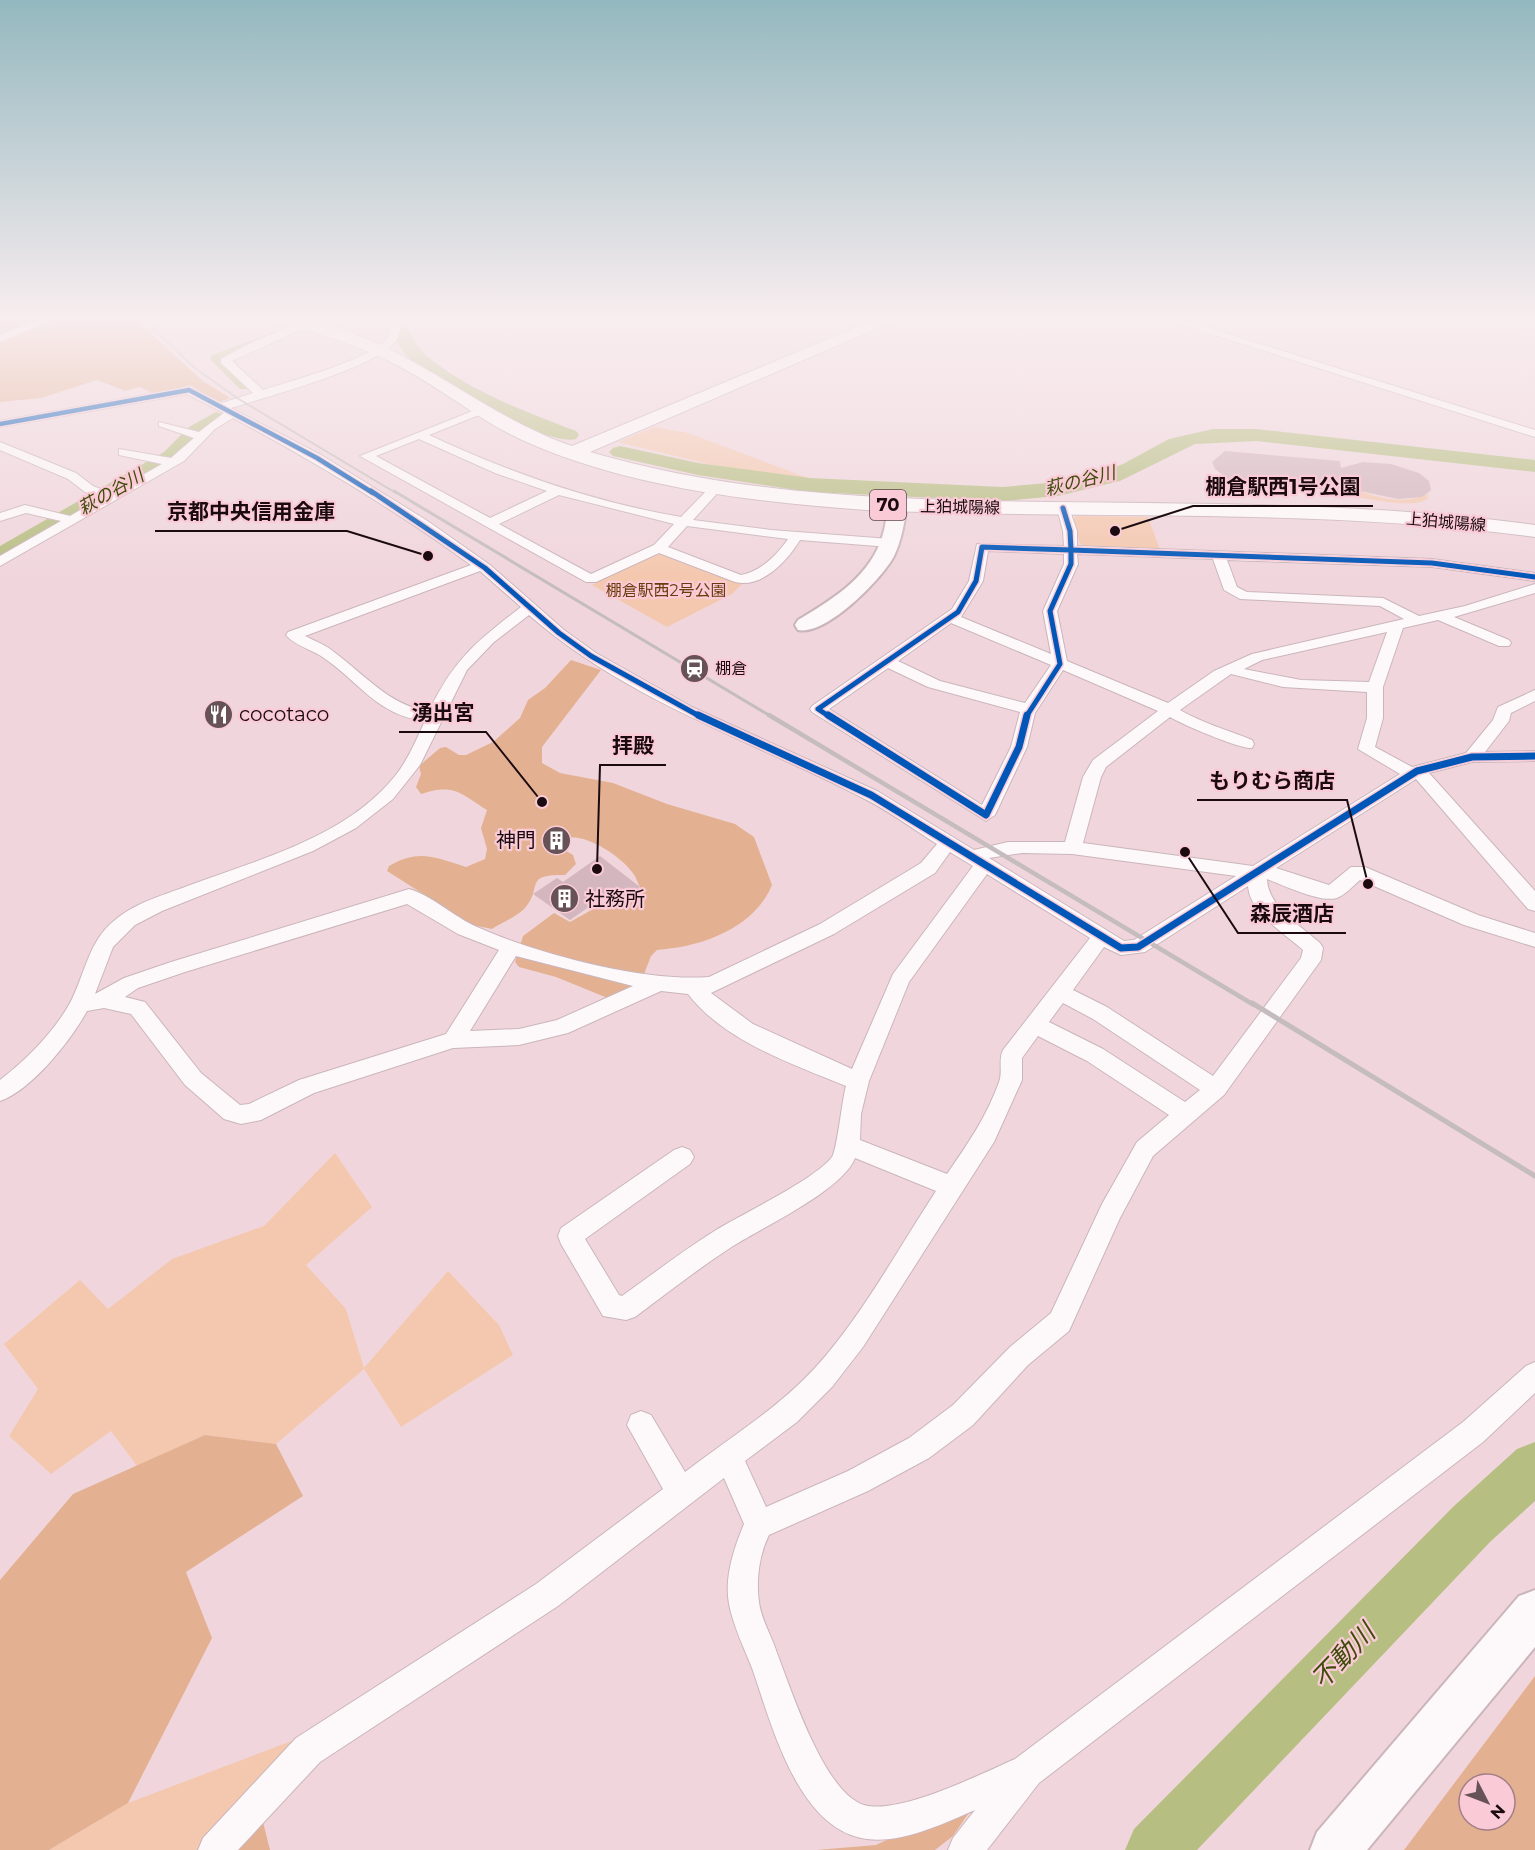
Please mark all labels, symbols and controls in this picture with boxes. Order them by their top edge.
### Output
water label: 萩の谷川 [1042,461,1120,500]
water label: 萩の谷川 [74,463,149,520]
callout: 棚倉駅西1号公園 [1193,467,1373,506]
text: 棚倉駅西1号公園 [1205,474,1361,499]
road number: 70 [870,490,906,520]
callout: 京都中央信用金庫 [155,492,347,531]
street label: 上狛城陽線 [920,497,1000,517]
text: 京都中央信用金庫 [167,499,335,524]
street label: 上狛城陽線 [1405,509,1487,535]
park label: 棚倉駅西2号公園 [605,581,727,600]
station icon: 棚倉 [678,652,710,684]
place label: 棚倉 [715,659,747,678]
callout: 湧出宮 [399,693,486,732]
restaurant icon: cocotaco [202,698,234,730]
text: 湧出宮 [412,700,475,725]
place label: cocotaco [239,702,329,726]
callout: 拝殿 [600,726,666,765]
text: 拝殿 [612,733,654,758]
callout: もりむら商店 [1197,761,1347,800]
text: もりむら商店 [1209,768,1335,793]
building icon: 神門 [541,824,573,856]
place label: 神門 [496,828,536,852]
building icon: 社務所 [548,883,580,915]
place label: 社務所 [585,887,645,911]
callout: 森辰酒店 [1238,894,1346,933]
text: 森辰酒店 [1250,901,1334,926]
water label: 不動川 [1304,1615,1384,1695]
north arrow [1457,1772,1517,1832]
text: N [1486,1801,1509,1823]

